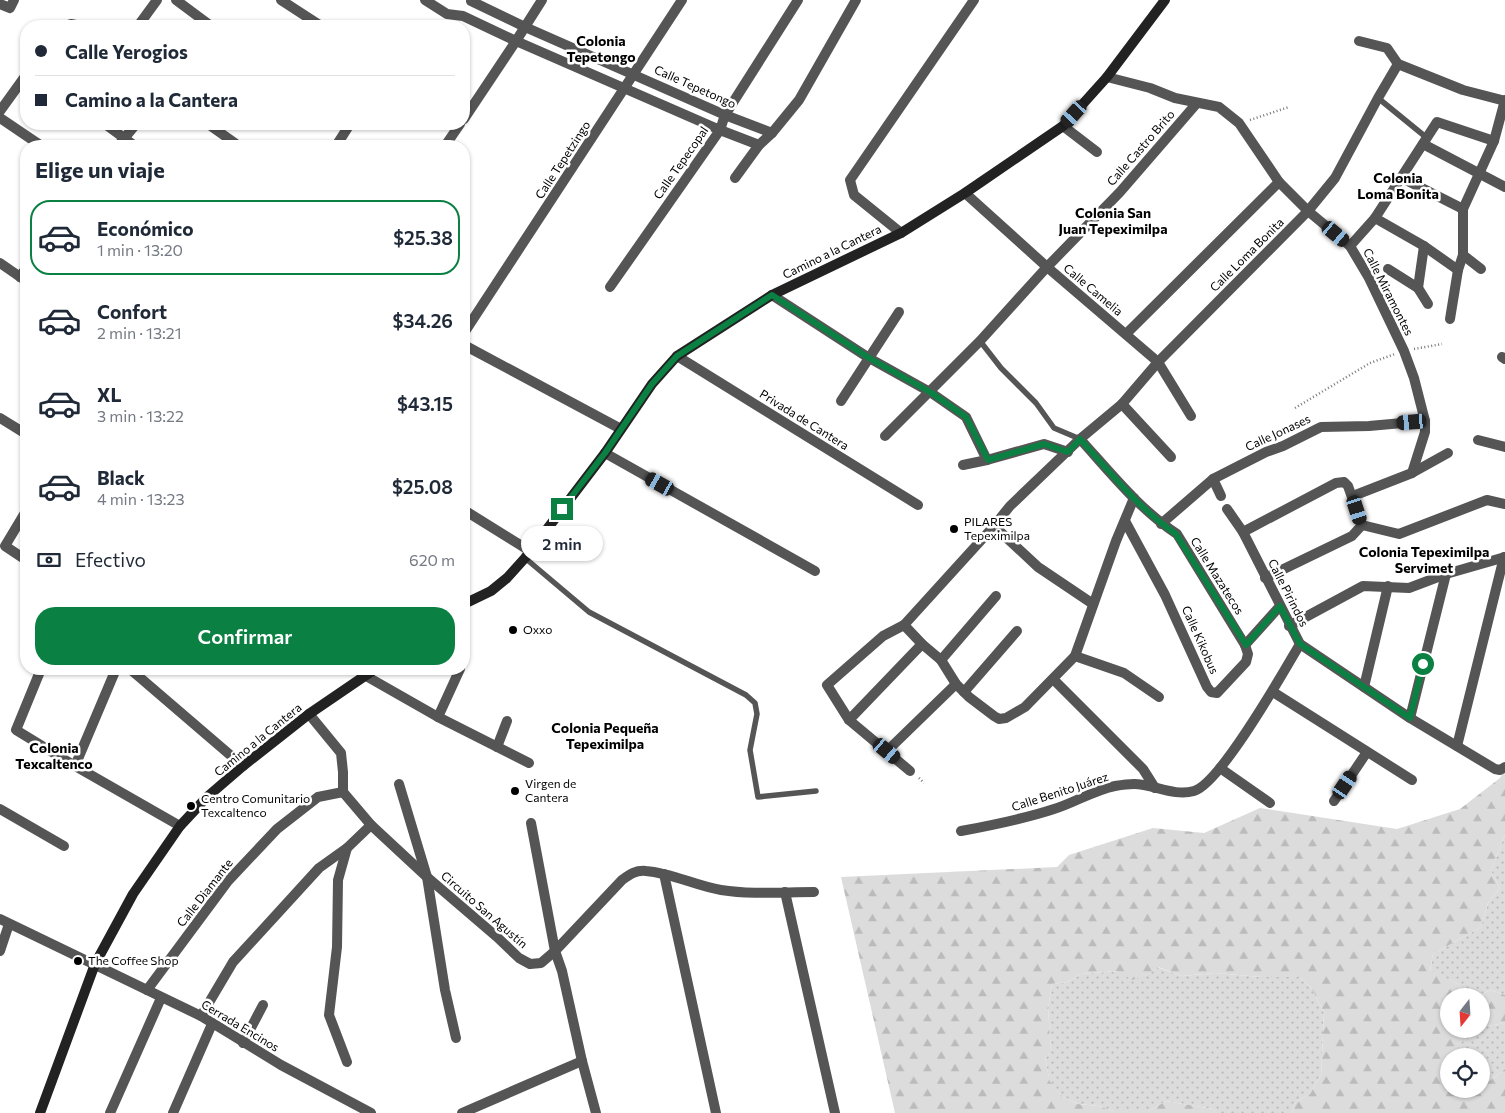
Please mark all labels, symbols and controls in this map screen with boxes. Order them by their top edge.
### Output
district label: Colonia Tepetongo [566,32,636,65]
text: Calle Yerogios [65,40,188,63]
street label: Calle Tepetongo [652,62,738,110]
text: Camino a la Cantera [65,88,238,111]
car [1058,98,1089,130]
street label: Calle Castro Brito [1104,107,1177,188]
street label: Calle Tepetzingo [532,118,593,201]
street label: Calle Tepecopal [650,123,710,201]
text: Elige un viaje [35,156,165,183]
district label: Colonia Loma Bonita [1357,169,1439,202]
district label: Colonia San Juan Tepeximilpa [1058,204,1168,237]
icon: car [37,215,82,260]
street label: Calle Loma Bonita [1207,215,1286,294]
text: Económico [97,217,194,240]
car [1319,219,1352,249]
street label: Camino a la Cantera [780,221,883,281]
text: $25.38 [393,226,453,249]
text: 1 min · 13:20 [97,240,183,259]
street label: Calle Miramontes [1361,246,1417,337]
street label: Calle Camelia [1061,260,1126,318]
icon: car [37,298,82,343]
text: Confort [97,300,167,323]
text: $34.26 [393,309,453,332]
text: 2 min · 13:21 [97,323,182,342]
icon: car [37,381,82,426]
text: XL [97,383,122,406]
street label: Privada de Cantera [757,386,852,452]
text: $43.15 [397,392,453,415]
text: 3 min · 13:22 [97,406,184,425]
street label: Calle Jonases [1243,411,1313,454]
car [1396,413,1427,431]
icon: car [37,464,82,509]
text: Black [97,466,145,489]
car [643,470,676,498]
text: $25.08 [392,475,453,498]
text: 4 min · 13:23 [97,489,185,508]
car [1345,493,1368,527]
route end [551,498,573,520]
place label: PILARES Tepeximilpa [964,514,1030,542]
marker: PILARES Tepeximilpa [948,523,960,535]
callout: 2 min [521,526,603,562]
text: 2 min [542,534,582,553]
street label: Calle Mazatecos [1188,534,1247,617]
district label: Colonia Tepeximilpa Servimet [1359,543,1489,576]
icon: cash [35,546,63,574]
text: Efectivo [75,548,146,571]
text: 620 m [409,550,455,569]
street label: Calle Pirindos [1266,556,1312,629]
street label: Calle Kikobus [1180,603,1222,676]
button: Confirmar [35,607,455,665]
place label: Oxxo [523,622,552,636]
marker: Oxxo [507,624,519,636]
route start [1412,653,1434,675]
street label: Camino a la Cantera [211,700,304,779]
district label: Colonia Pequeña Tepeximilpa [551,719,659,752]
car [870,736,903,766]
district label: Colonia Texcaltenco [15,739,93,772]
car [1330,768,1359,802]
street label: Calle Benito Juárez [1010,769,1110,814]
place label: Virgen de Cantera [525,776,576,804]
marker: Virgen de Cantera [509,785,521,797]
place label: Centro Comunitario Texcaltenco [201,791,310,819]
marker: Centro Comunitario Texcaltenco [185,800,197,812]
street label: Calle Diamante [173,856,235,929]
street label: Circuito San Agustín [439,868,531,951]
place label: The Coffee Shop [88,953,179,967]
marker: The Coffee Shop [72,955,84,967]
north arrow [1440,988,1490,1038]
map controls [1440,988,1490,1098]
street label: Cerrada Encinos [199,996,282,1054]
button: locate [1440,1048,1490,1098]

